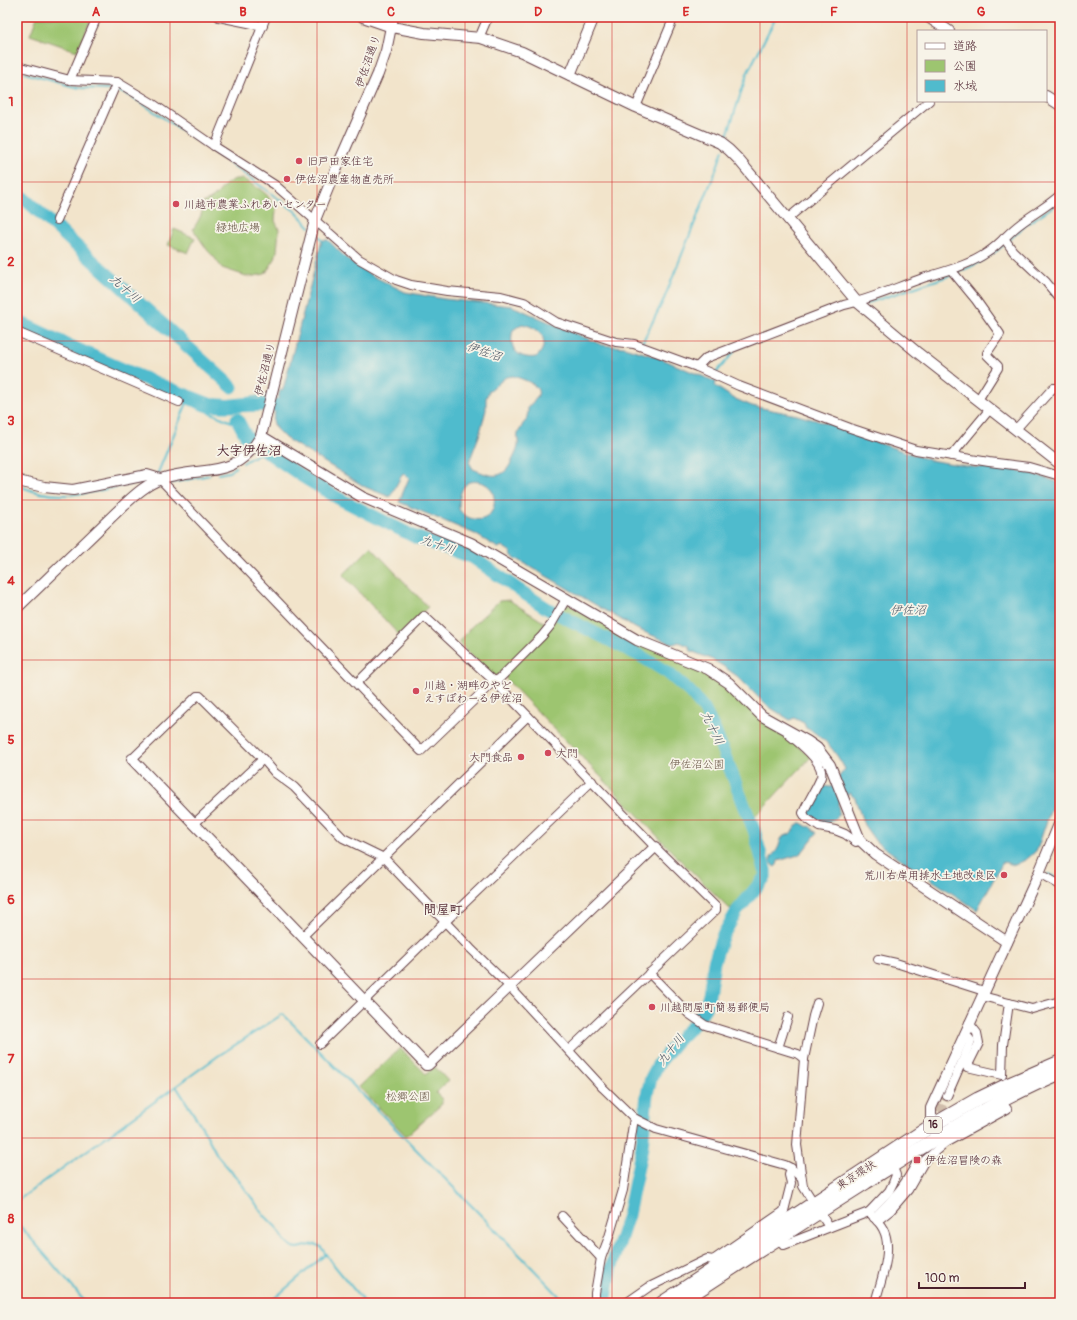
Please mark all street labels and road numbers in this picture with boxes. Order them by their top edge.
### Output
street label: 伊佐沼通り [353,33,383,89]
street label: 伊佐沼通り [252,341,278,397]
road number: 16 [924,1117,942,1133]
street label: 東京環状 [834,1158,878,1192]

